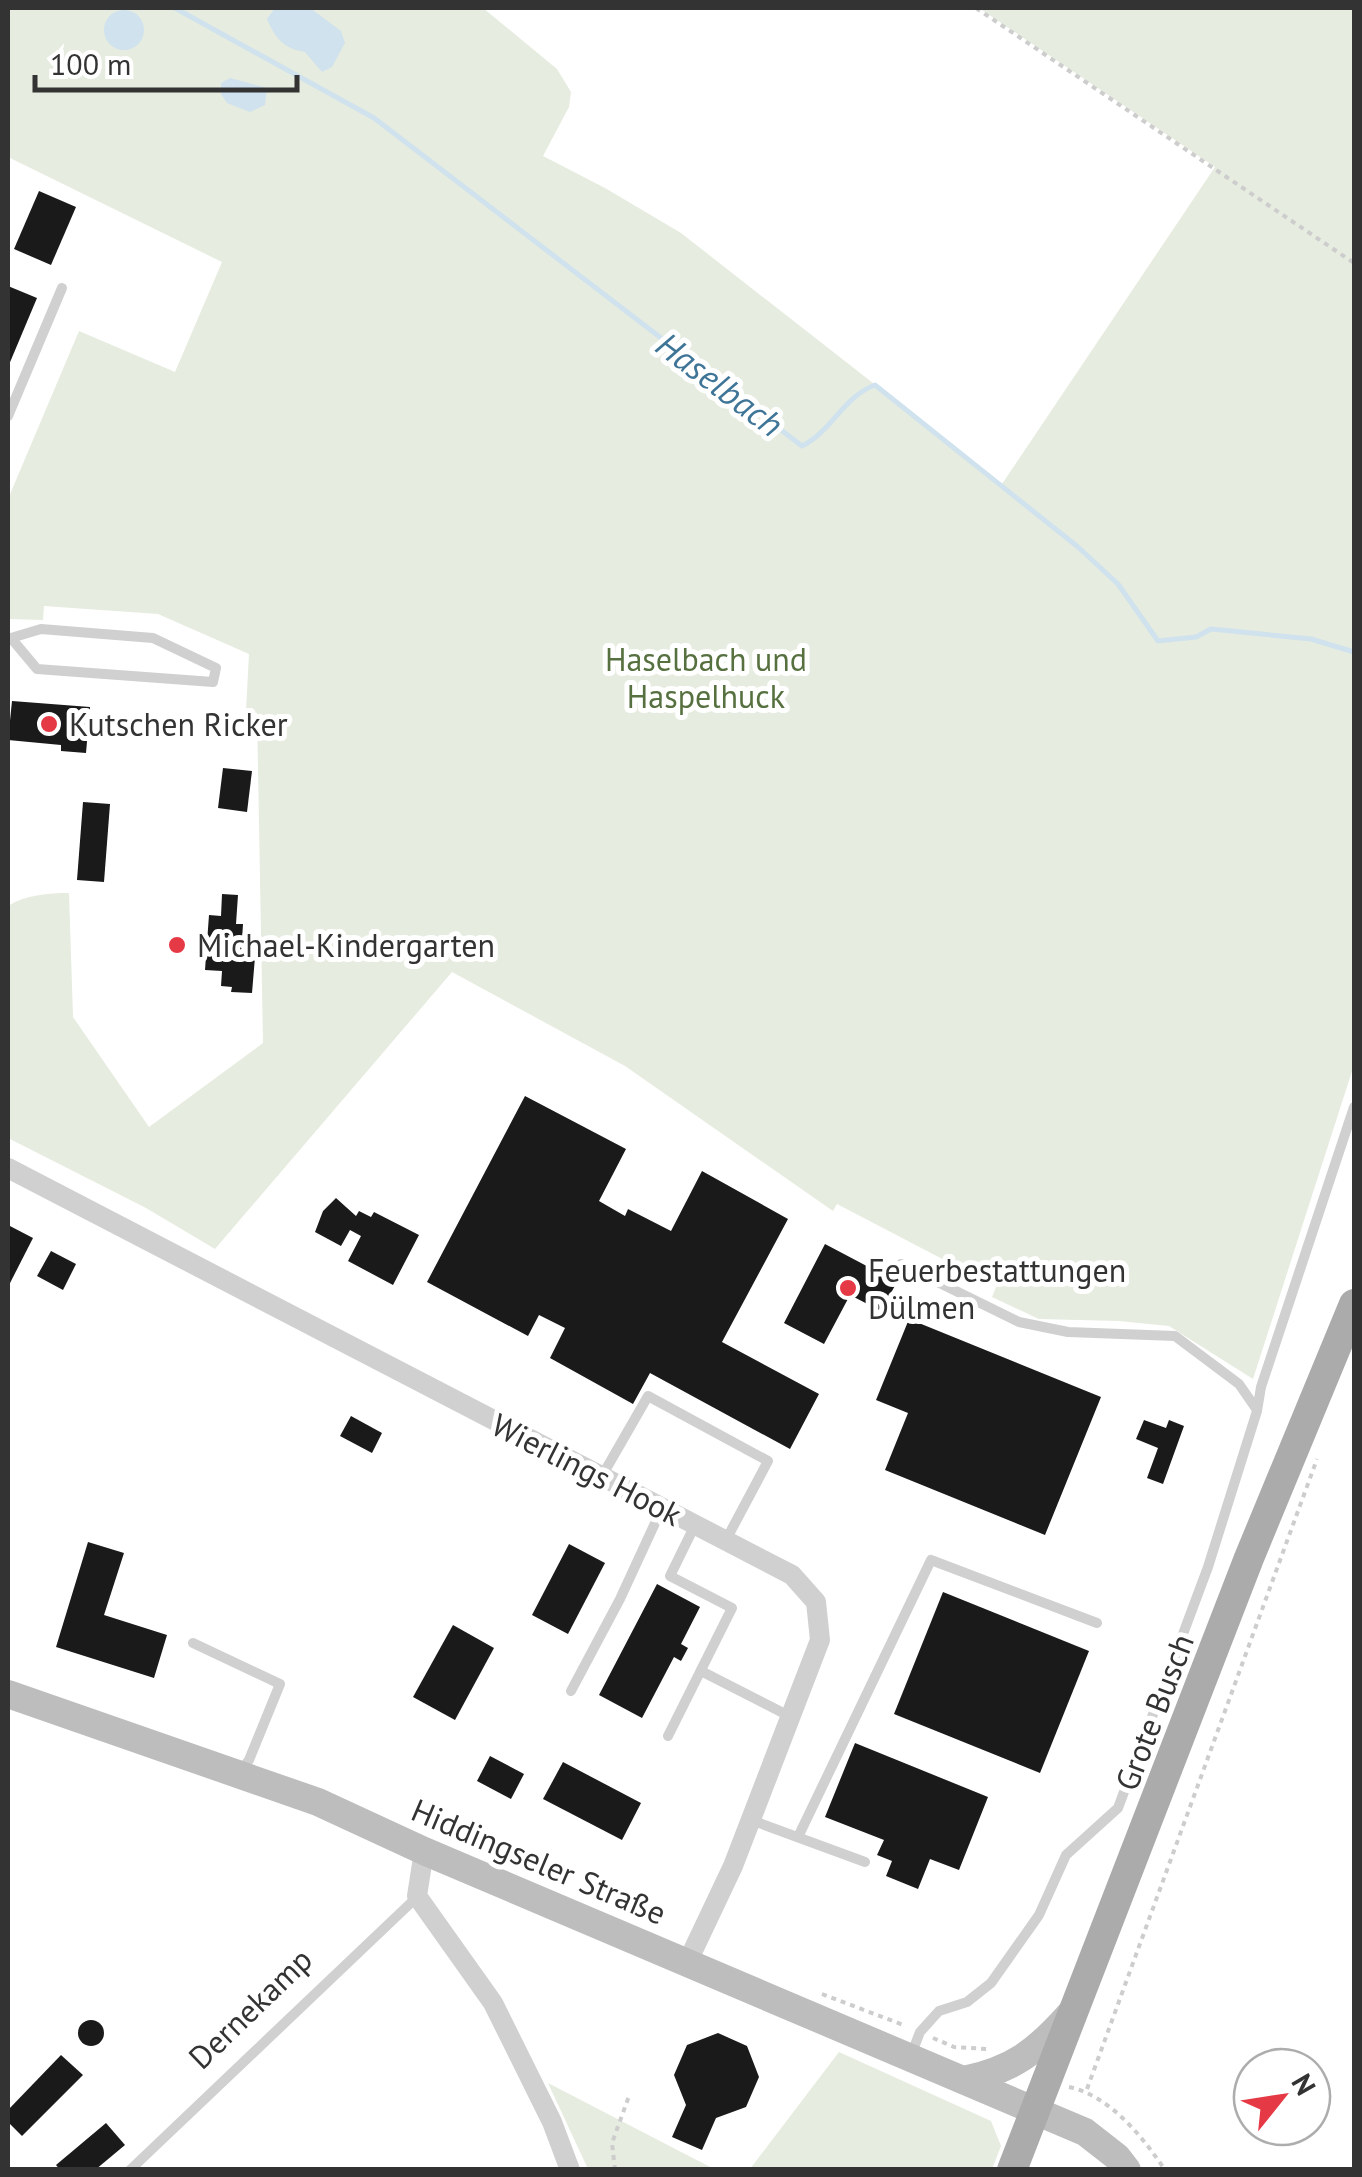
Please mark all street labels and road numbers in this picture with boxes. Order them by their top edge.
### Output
street label: Wierlings Hook [485,1403,690,1535]
street label: Grote Busch [1105,1628,1203,1796]
street label: Hiddingseler Straße [405,1788,673,1934]
street label: Dernekamp [179,1939,321,2077]

